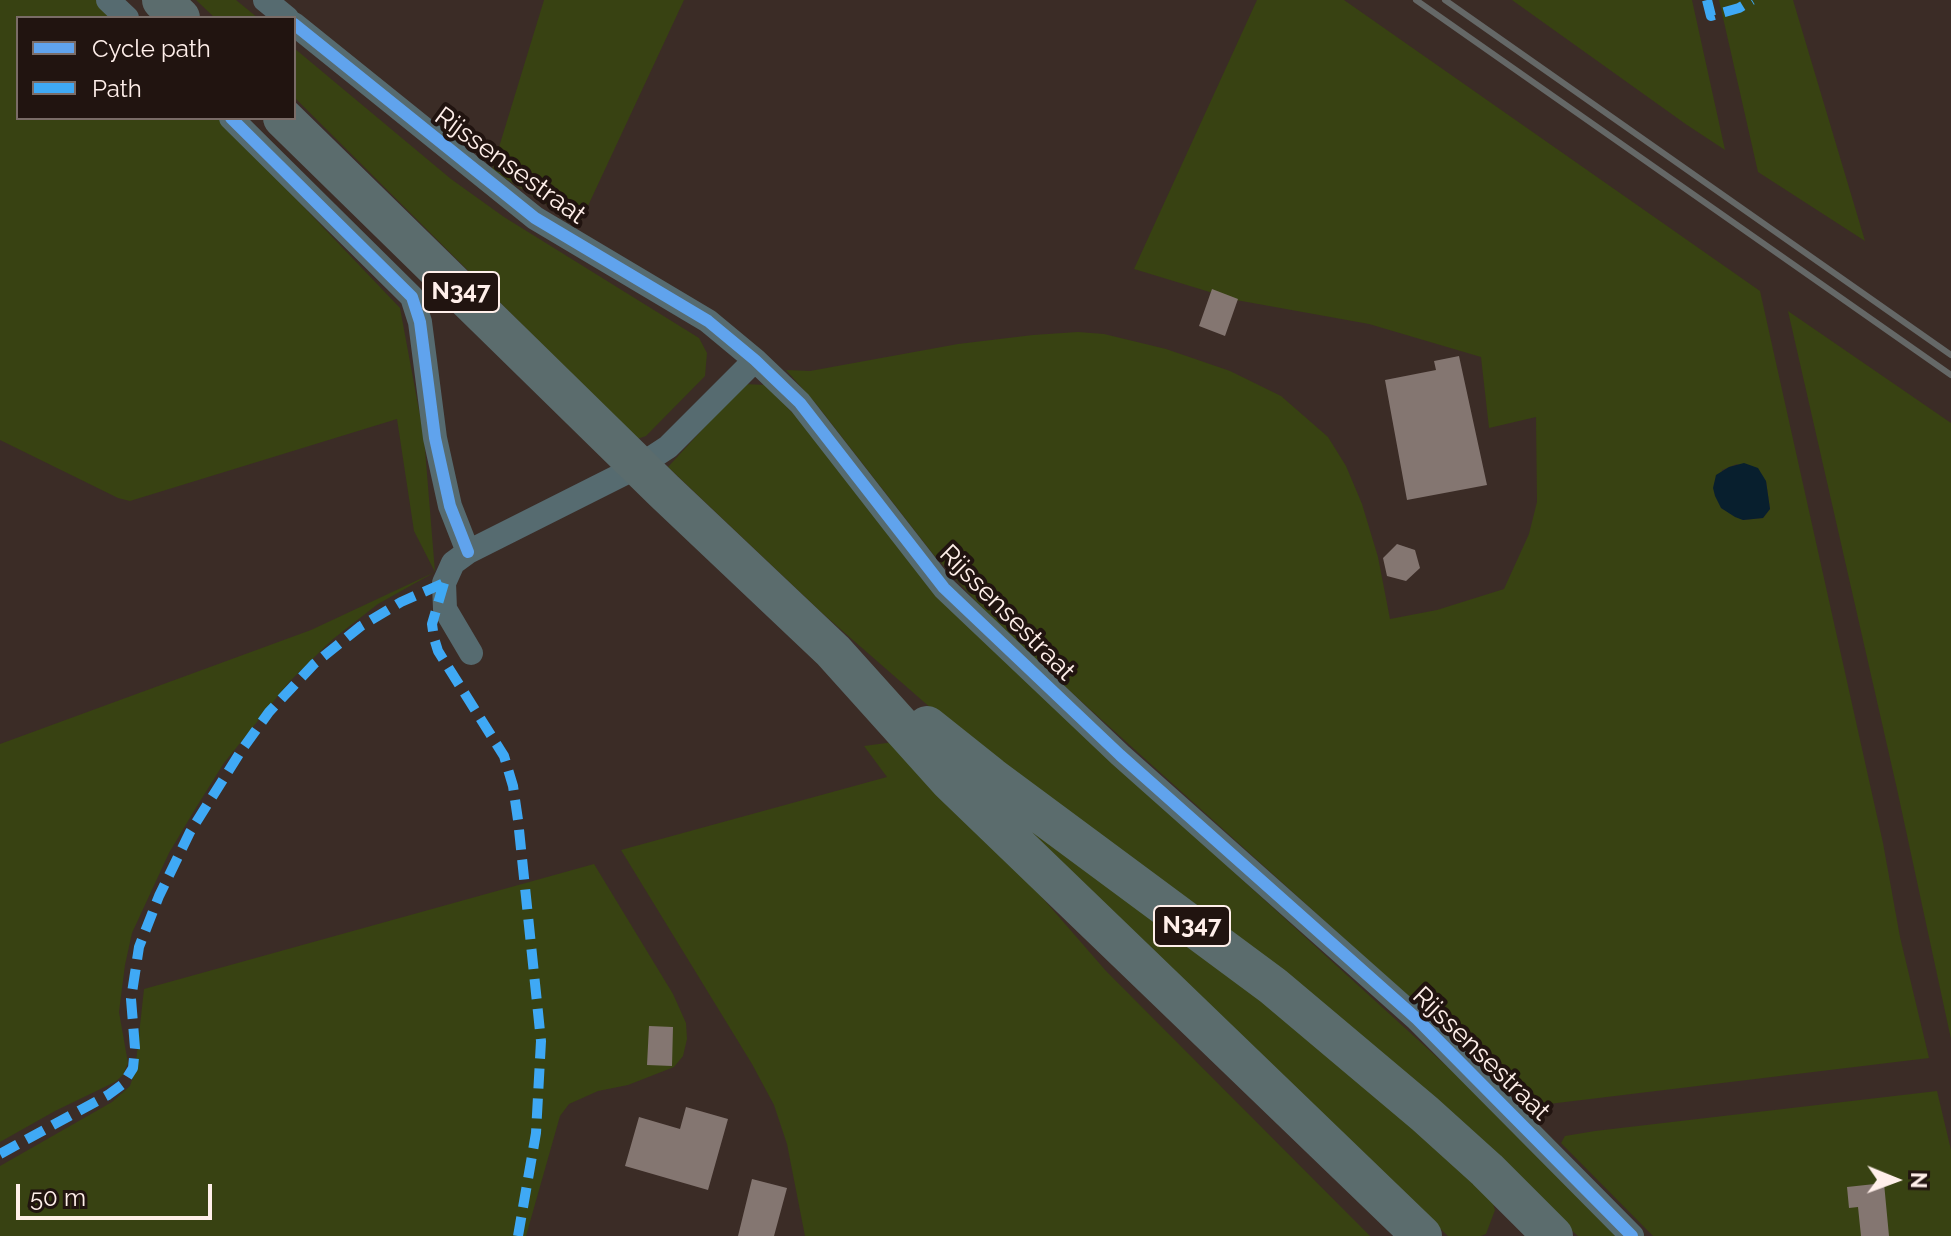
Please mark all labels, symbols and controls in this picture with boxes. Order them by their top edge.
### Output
legend [16,16,296,120]
text: Cycle path [92,34,211,63]
text: Path [92,74,142,103]
street label: Rijssensestraat [428,101,592,231]
road number: N347 [423,272,499,312]
street label: Rijssensestraat [933,539,1081,687]
road number: N347 [1154,906,1230,946]
street label: Rijssensestraat [1406,981,1556,1127]
north arrow [1855,1140,1935,1220]
scale bar [20,1168,216,1218]
text: N [1906,1172,1932,1189]
text: 50 m [30,1183,86,1212]

